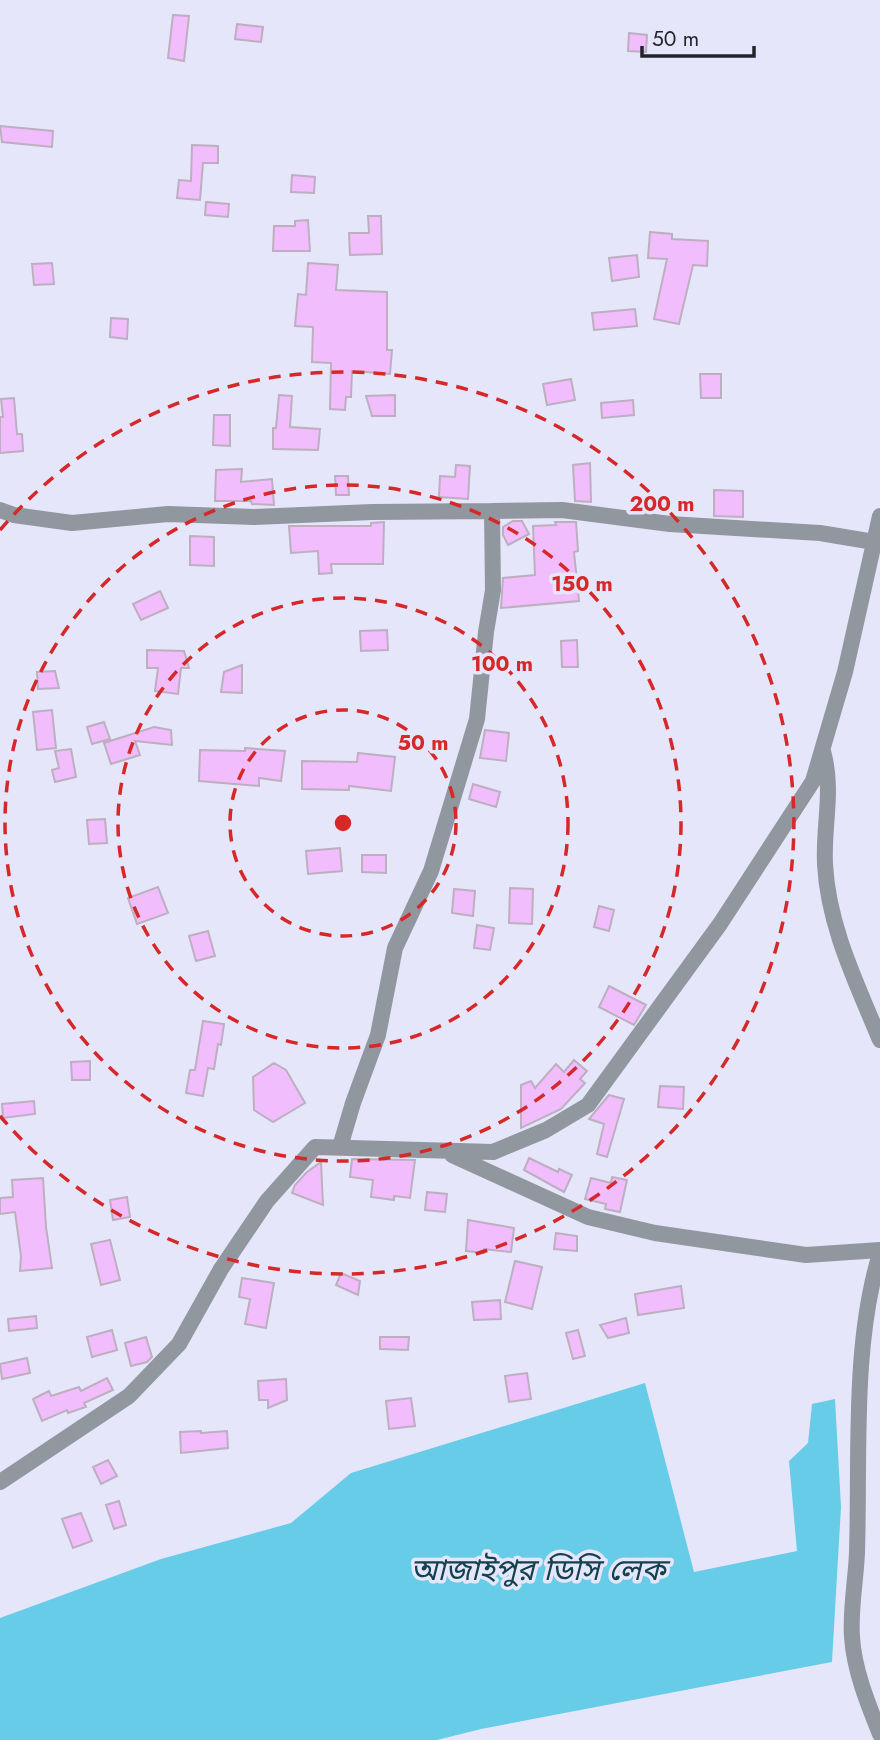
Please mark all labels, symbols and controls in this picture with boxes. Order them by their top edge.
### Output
scale bar [642,14,754,58]
text: 50 m [652,24,699,54]
text: 200 m [629,489,695,519]
text: 150 m [551,569,613,599]
text: 100 m [471,649,533,679]
text: 50 m [398,728,448,758]
centre of rings [331,811,355,835]
water label: আজাইপুর ডিসি লেক [410,1548,671,1591]

